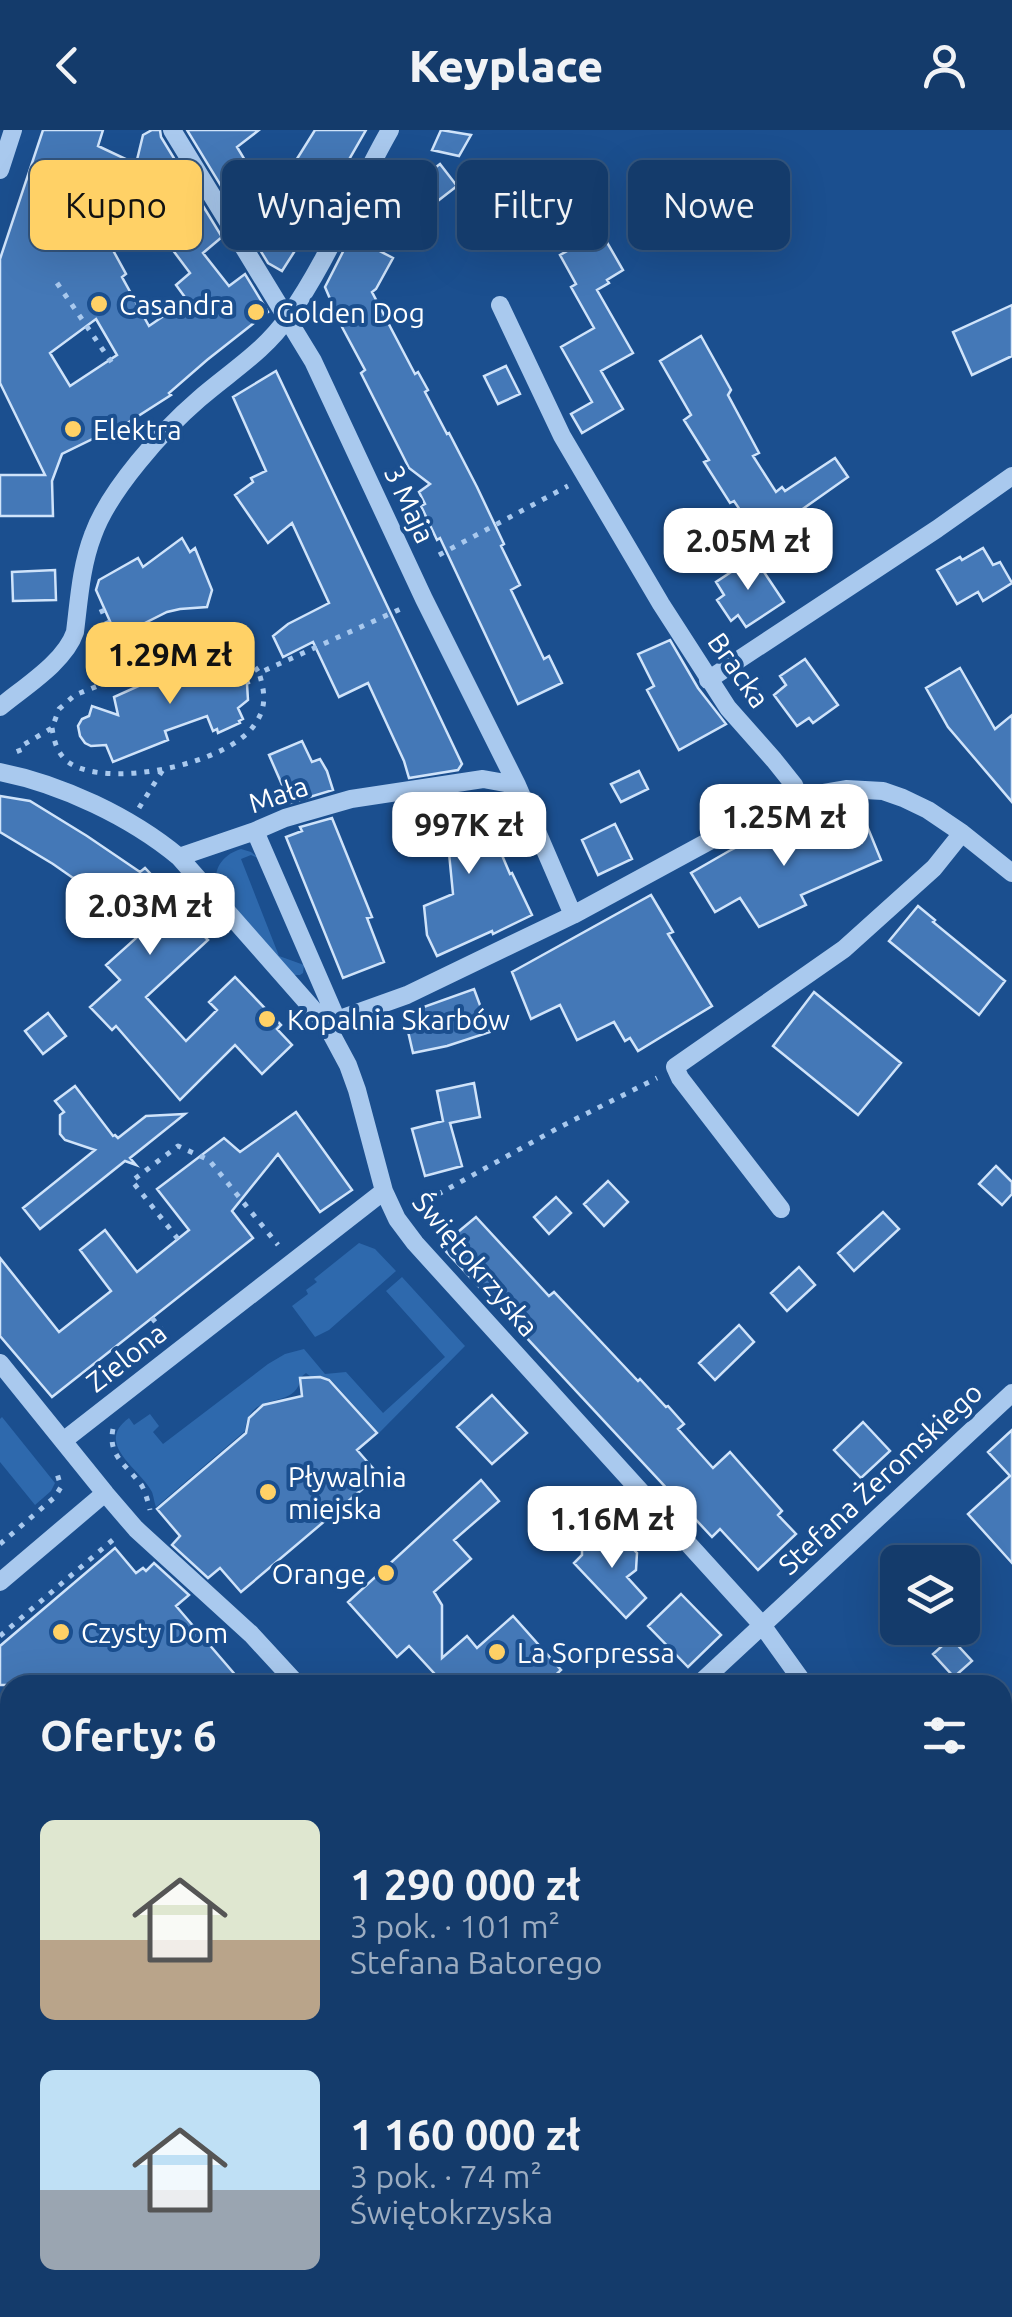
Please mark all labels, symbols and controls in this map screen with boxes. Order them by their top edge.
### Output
icon: back [40,38,95,93]
icon: person [917,38,972,93]
text: Keyplace [409,40,603,91]
chip: Kupno [30,160,202,250]
chip: Wynajem [222,160,437,250]
chip: Filtry [457,160,608,250]
chip: Nowe [628,160,790,250]
place label: Casandra [119,289,234,320]
marker: Casandra [88,293,110,315]
place label: Golden Dog [276,297,425,328]
marker: Golden Dog [245,301,267,323]
place label: Elektra [93,414,182,445]
marker: Elektra [62,418,84,440]
street label: 3 Maja [379,460,441,548]
pin: 2.05M zł [645,508,851,593]
text: 2.05M zł [686,522,810,558]
pin: 1.29M zł [67,622,273,707]
street label: Bracka [702,627,776,713]
text: 1.29M zł [108,636,232,672]
street label: Mała [244,769,312,819]
pin: 1.25M zł [681,784,887,869]
pin: 997K zł [377,792,561,877]
text: 1.25M zł [722,798,846,834]
text: 997K zł [414,806,524,842]
pin: 2.03M zł [47,873,253,958]
text: 2.03M zł [88,887,212,923]
place label: Kopalnia Skarbów [287,1004,510,1035]
marker: Kopalnia Skarbów [256,1008,278,1030]
street label: Świętokrzyska [407,1185,546,1342]
street label: Zielona [80,1316,172,1398]
street label: Stefana Żeromskiego [772,1376,988,1580]
place label: Pływalnia miejska [288,1461,407,1524]
marker: Pływalnia miejska [257,1481,279,1503]
pin: 1.16M zł [509,1486,715,1571]
text: 1.16M zł [550,1500,674,1536]
map controls [880,1545,980,1645]
button: layers [880,1545,980,1645]
place label: Orange [272,1558,366,1589]
marker: Orange [375,1562,397,1584]
place label: Czysty Dom [81,1617,228,1648]
marker: Czysty Dom [50,1621,72,1643]
place label: La Sorpressa [517,1637,675,1668]
marker: La Sorpressa [486,1641,508,1663]
icon: filters [917,1708,972,1763]
text: Oferty: 6 [40,1712,217,1759]
icon: home [120,1860,240,1980]
text: 1 290 000 zł [350,1861,581,1908]
text: 3 pok. · 101 m² [350,1908,560,1944]
text: Stefana Batorego [350,1944,602,1980]
icon: home [120,2110,240,2230]
text: 1 160 000 zł [350,2111,581,2158]
text: 3 pok. · 74 m² [350,2158,542,2194]
text: Świętokrzyska [350,2194,553,2230]

